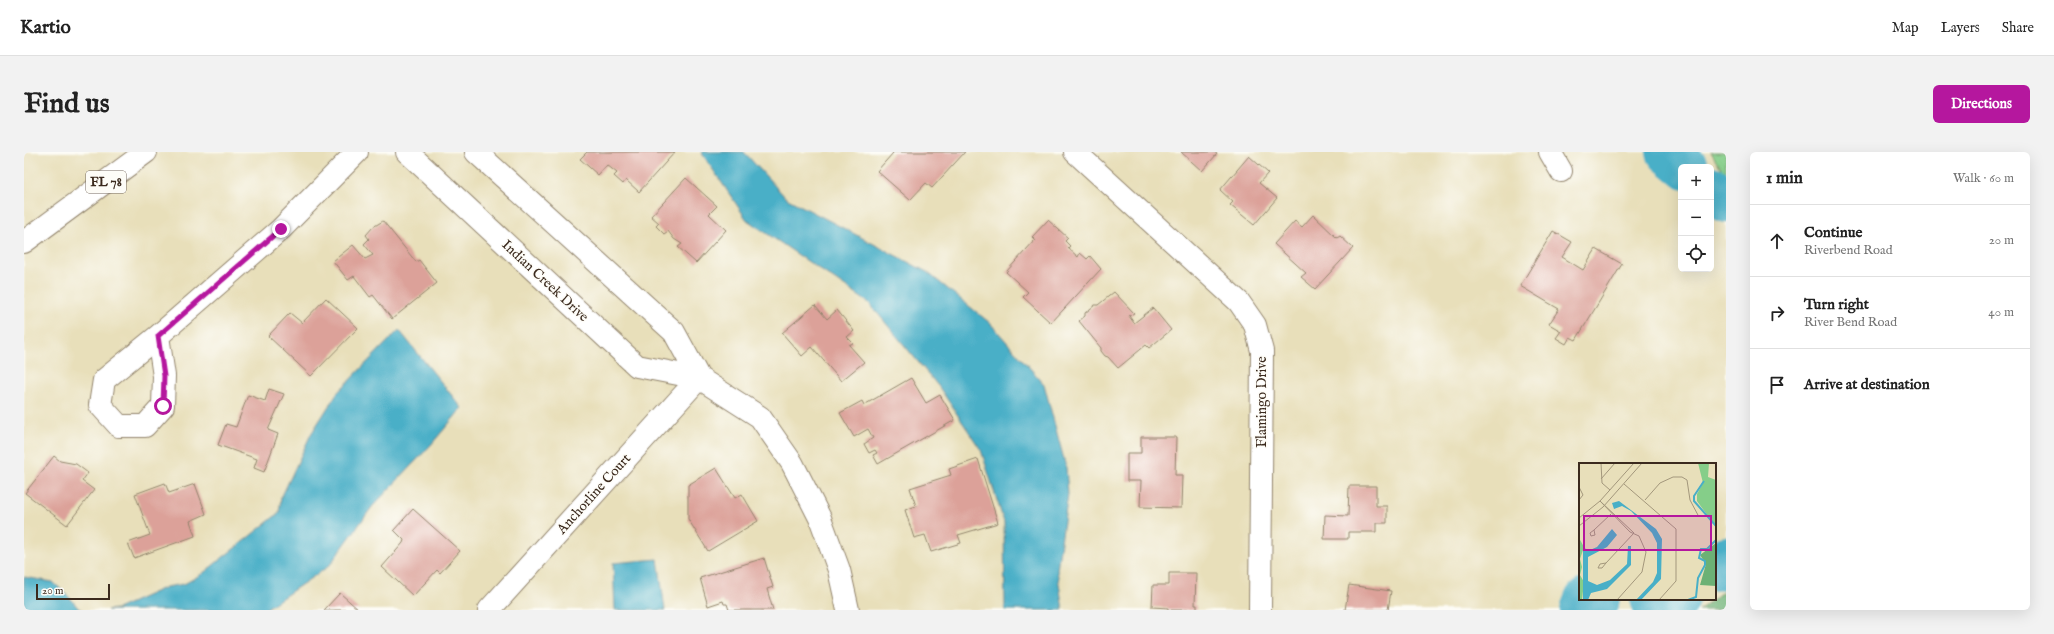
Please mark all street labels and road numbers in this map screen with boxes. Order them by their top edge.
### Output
road number: FL 78 [86,171,126,193]
street label: Indian Creek Drive [498,236,593,326]
street label: Flamingo Drive [1253,356,1271,448]
street label: Anchorline Court [552,450,635,539]

